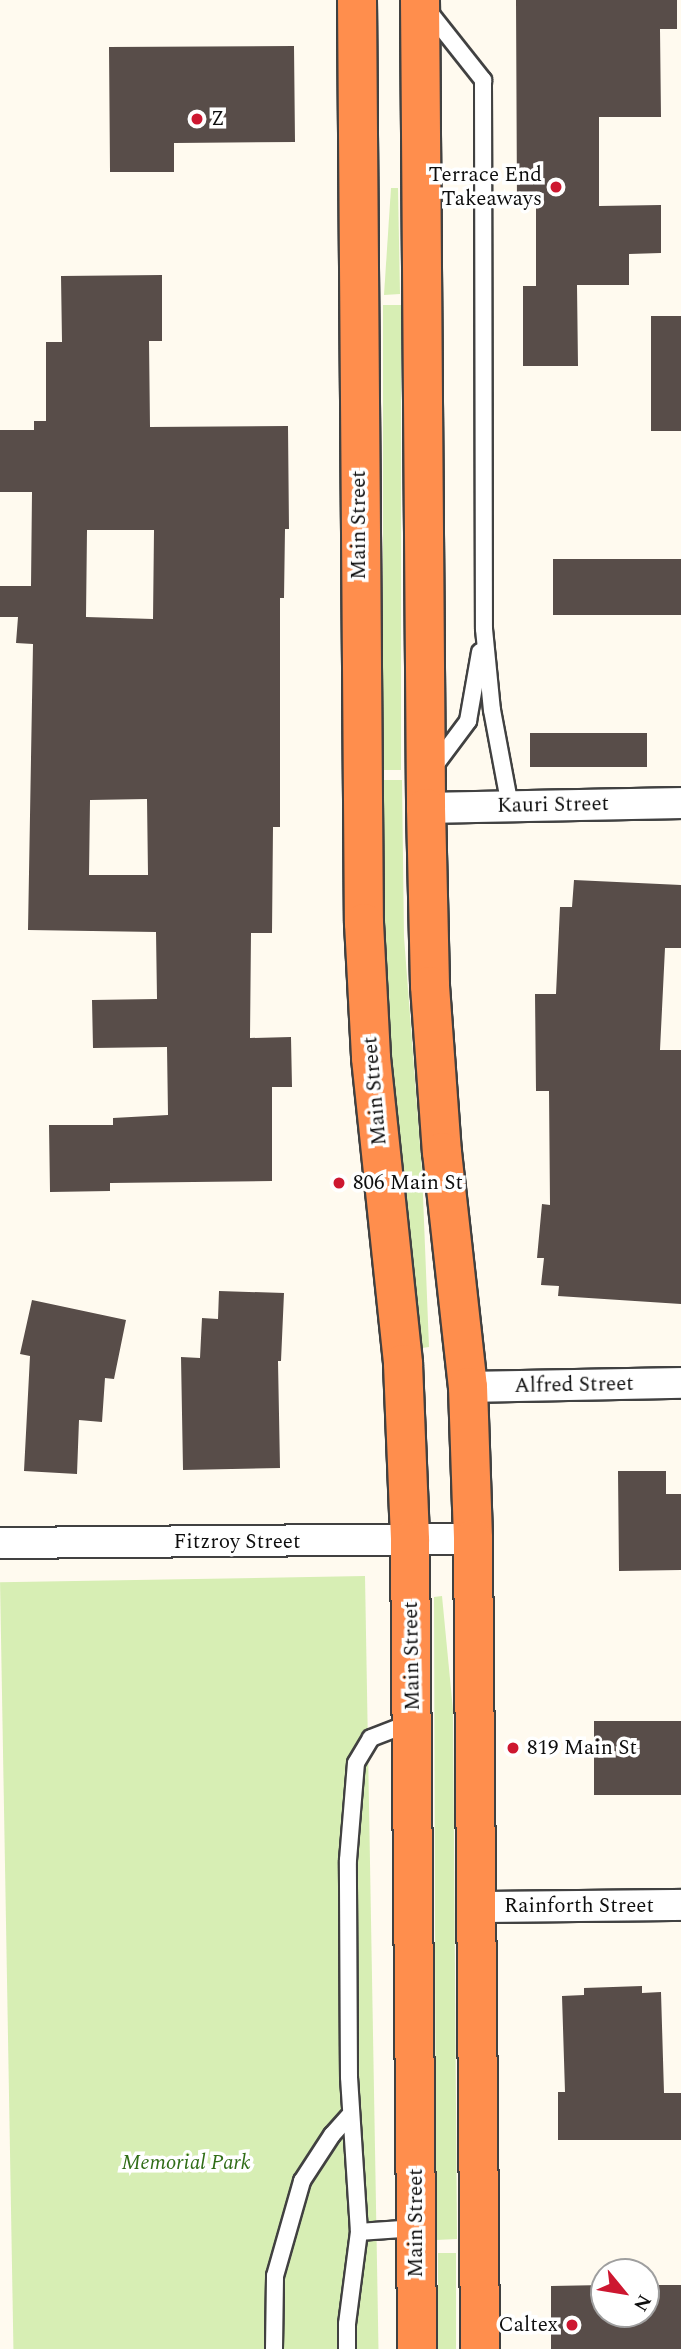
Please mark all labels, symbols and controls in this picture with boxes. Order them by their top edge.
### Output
place label: Z [211,106,225,132]
marker: Z [189,111,205,127]
place label: Terrace End Takeaways [428,162,542,212]
marker: Terrace End Takeaways [548,179,564,195]
street label: Main Street [346,470,372,580]
street label: Kauri Street [497,791,609,819]
street label: Main Street [358,1035,392,1147]
place label: 806 Main St [353,1170,463,1196]
marker: 806 Main St [331,1175,347,1191]
street label: Alfred Street [514,1371,634,1399]
street label: Fitzroy Street [174,1529,300,1555]
street label: Main Street [398,1601,426,1711]
place label: 819 Main St [527,1735,637,1761]
marker: 819 Main St [505,1740,521,1756]
street label: Rainforth Street [504,1893,654,1919]
park label: Memorial Park [121,2150,251,2176]
street label: Main Street [403,2168,429,2278]
north arrow [590,2258,660,2328]
text: N [625,2289,658,2317]
place label: Caltex [499,2312,558,2338]
marker: Caltex [564,2317,580,2333]

